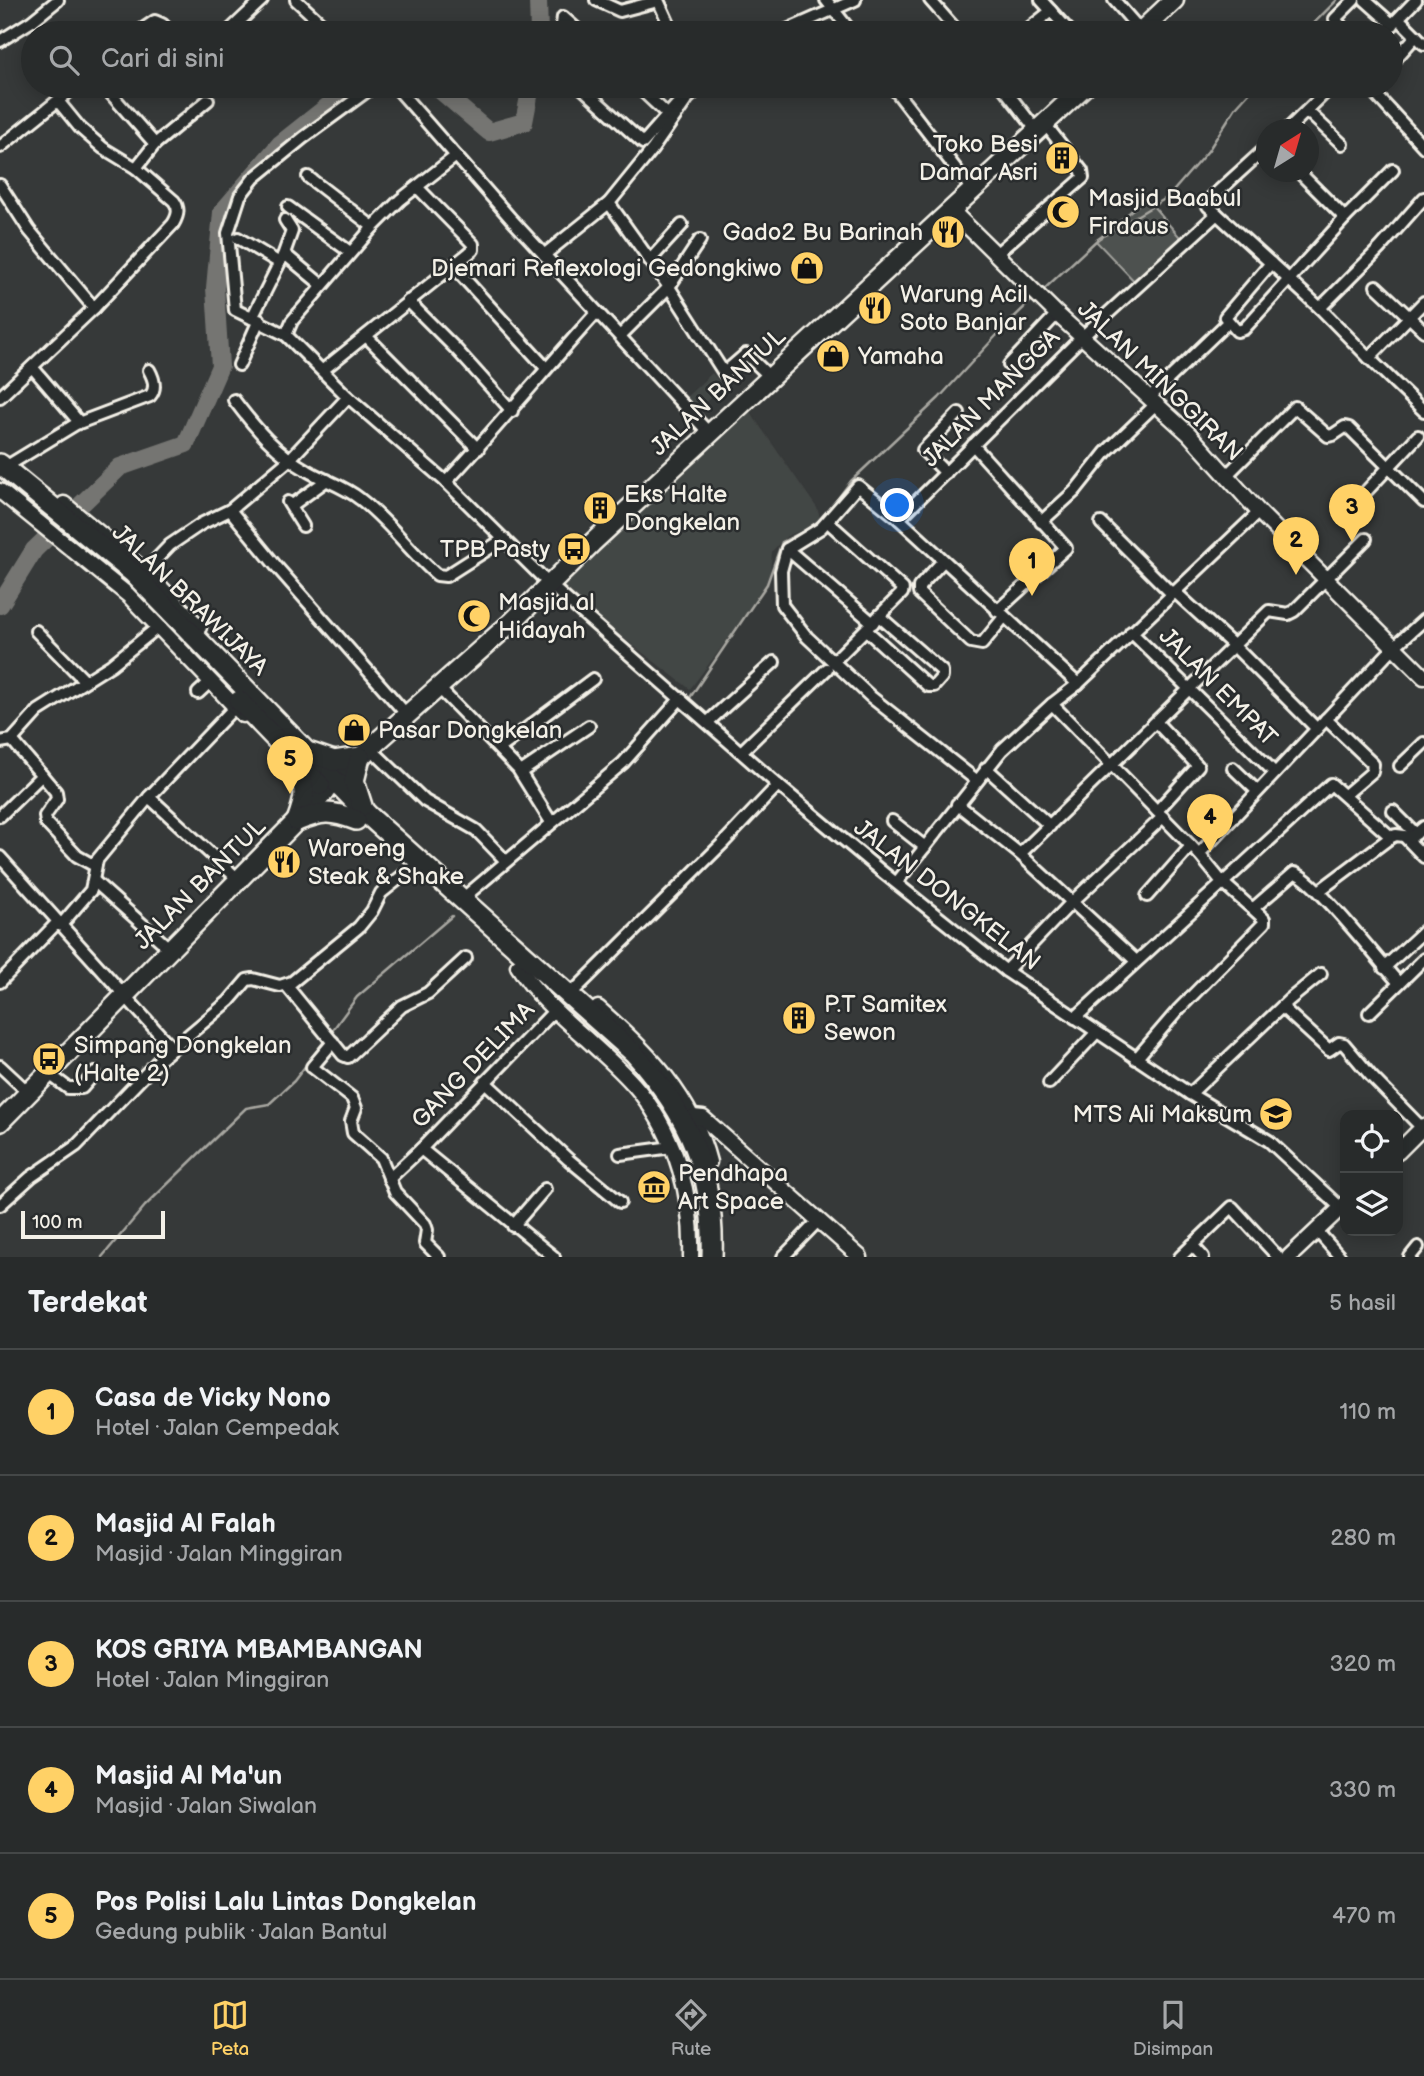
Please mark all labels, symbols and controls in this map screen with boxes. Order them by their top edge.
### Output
search box [21,21,1403,98]
icon: search [45,41,83,79]
text: Cari di sini [101,44,224,75]
north arrow [1256,119,1319,182]
place label: Toko Besi Damar Asri [919,130,1038,187]
building icon: Toko Besi Damar Asri [1043,139,1081,177]
place label: Masjid Baabul Firdaus [1088,184,1241,241]
mosque icon: Masjid Baabul Firdaus [1044,193,1082,231]
restaurant icon: Gado2 Bu Barinah [929,213,967,251]
place label: Gado2 Bu Barinah [722,218,923,247]
shop icon: Djemari Reflexologi Gedongkiwo [788,249,826,287]
place label: Djemari Reflexologi Gedongkiwo [431,254,782,283]
place label: Warung Acil Soto Banjar [900,280,1028,337]
restaurant icon: Warung Acil Soto Banjar [856,289,894,327]
street label: JALAN MINGGIRAN [1071,295,1249,467]
street label: JALAN BANTUL [644,322,792,462]
street label: JALAN MANGGA [916,323,1066,473]
shop icon: Yamaha [814,337,852,375]
place label: Yamaha [857,342,944,371]
place label: Eks Halte Dongkelan [624,480,740,537]
pin: 3 [1329,484,1375,542]
your location [880,488,914,522]
building icon: Eks Halte Dongkelan [581,489,619,527]
pin: 2 [1273,517,1319,575]
street label: JALAN BRAWIJAYA [106,518,274,682]
bus stop icon: TPB Pasty [555,530,593,568]
place label: TPB Pasty [440,535,550,564]
pin: 1 [1009,538,1055,596]
place label: Masjid al Hidayah [498,588,595,645]
mosque icon: Masjid al Hidayah [455,597,493,635]
street label: JALAN EMPAT [1153,622,1284,753]
shop icon: Pasar Dongkelan [335,711,373,749]
place label: Pasar Dongkelan [378,716,562,745]
pin: 5 [267,736,313,794]
pin: 4 [1187,794,1233,852]
street label: JALAN BANTUL [128,812,272,956]
street label: JALAN DONGKELAN [848,813,1046,977]
place label: Waroeng Steak & Shake [308,834,464,891]
restaurant icon: Waroeng Steak & Shake [265,843,303,881]
place label: P.T Samitex Sewon [824,990,947,1047]
street label: GANG DELIMA [405,995,541,1134]
building icon: P.T Samitex Sewon [780,999,818,1037]
place label: Simpang Dongkelan (Halte 2) [74,1031,291,1088]
bus stop icon: Simpang Dongkelan (Halte 2) [30,1040,68,1078]
school or university icon: MTS Ali Maksum [1257,1095,1295,1133]
place label: MTS Ali Maksum [1073,1100,1252,1129]
map controls [1340,1110,1403,1236]
button: locate [1340,1110,1403,1173]
place label: Pendhapa Art Space [678,1159,788,1216]
museum icon: Pendhapa Art Space [635,1168,673,1206]
button: layers [1340,1173,1403,1236]
scale bar [21,1208,164,1240]
text: 100 m [32,1211,83,1234]
text: Terdekat [28,1285,147,1321]
text: 5 hasil [1329,1289,1396,1317]
text: Casa de Vicky Nono [95,1383,331,1414]
text: 1 [46,1398,56,1426]
text: 110 m [1339,1398,1396,1426]
text: Hotel · Jalan Cempedak [95,1414,339,1442]
text: Masjid Al Falah [95,1509,276,1540]
text: 2 [44,1524,58,1552]
text: 280 m [1330,1524,1396,1552]
text: Masjid · Jalan Minggiran [95,1540,343,1568]
text: KOS GRIYA MBAMBANGAN [95,1635,423,1666]
text: 3 [44,1650,58,1678]
text: 320 m [1330,1650,1396,1678]
text: Hotel · Jalan Minggiran [95,1666,329,1694]
text: Masjid Al Ma'un [95,1761,282,1792]
text: 4 [44,1776,58,1804]
text: 330 m [1329,1776,1396,1804]
text: Masjid · Jalan Siwalan [95,1792,317,1820]
text: Pos Polisi Lalu Lintas Dongkelan [95,1887,476,1918]
text: 5 [44,1902,58,1930]
text: 470 m [1332,1902,1396,1930]
text: Gedung publik · Jalan Bantul [95,1918,387,1946]
tab: Peta [211,1996,249,2061]
tab: Rute [671,1996,711,2061]
tab: Disimpan [1133,1996,1213,2061]

